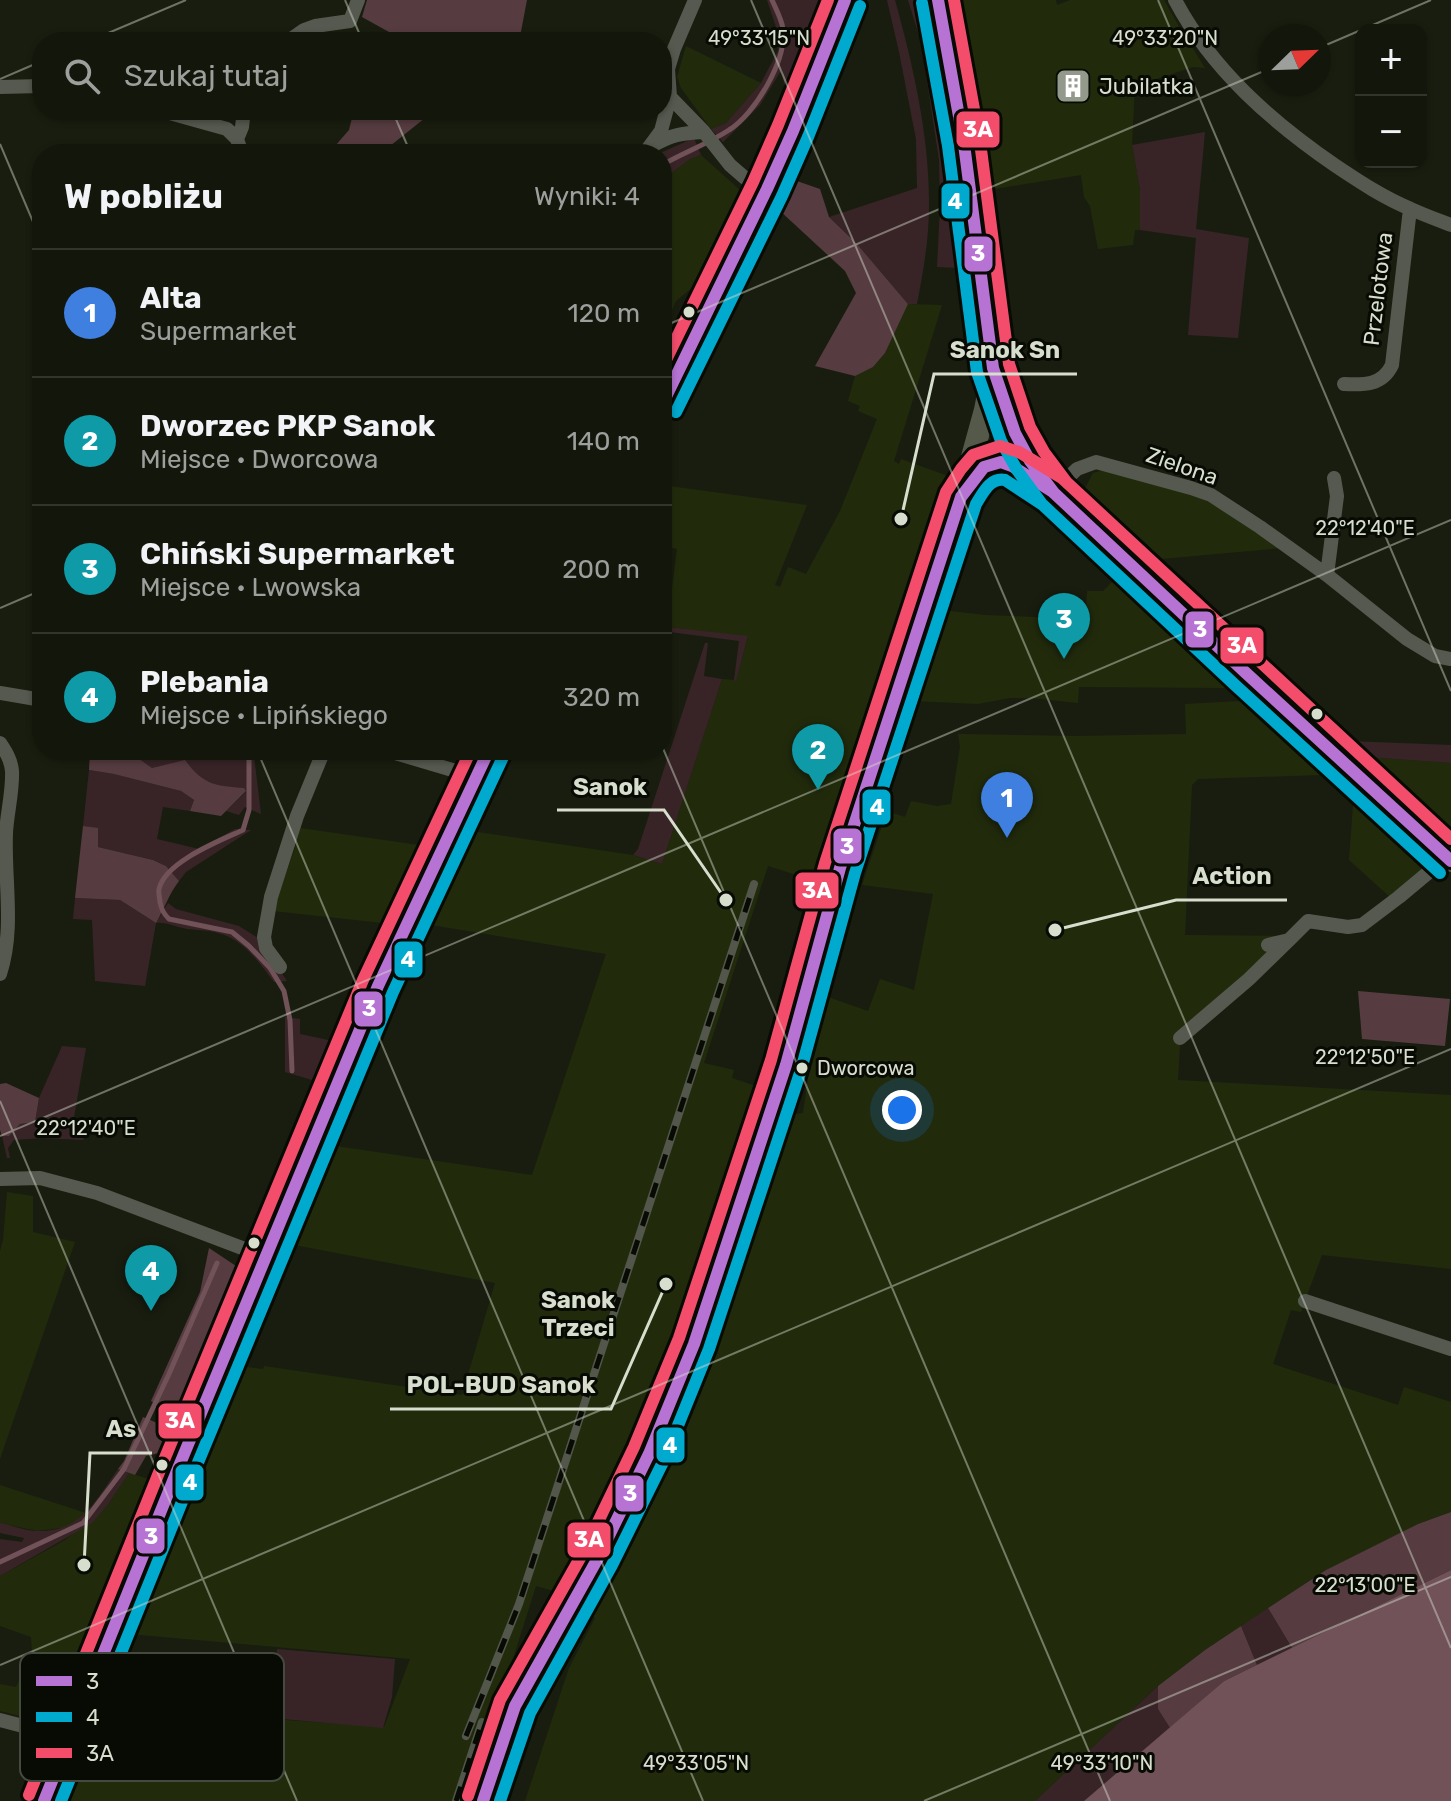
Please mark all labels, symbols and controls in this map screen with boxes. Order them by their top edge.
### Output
north arrow [1259,24,1331,96]
map controls [1355,24,1427,168]
button: + [1355,24,1427,96]
text: 49°33'15"N [708,26,810,50]
text: 49°33'20"N [1112,26,1218,50]
search box [32,32,672,120]
icon: search [60,54,104,98]
text: Szukaj tutaj [124,58,288,94]
building icon: Jubilatka [1054,67,1092,105]
place label: Jubilatka [1099,73,1194,100]
button: − [1355,96,1427,168]
line badge: 3A [955,110,1001,149]
text: 3A [963,116,993,143]
text: W pobliżu [64,176,223,217]
text: Wyniki: 4 [534,181,640,212]
line badge: 4 [940,182,971,220]
text: 4 [947,188,963,215]
street label: Przelotowa [1358,231,1398,347]
line badge: 3 [963,235,994,273]
text: 3 [971,240,985,267]
text: Alta [140,280,202,316]
text: 1 [84,298,96,329]
text: 120 m [568,298,640,329]
unlabelled marker [681,304,697,320]
text: Supermarket [140,316,297,347]
callout: Sanok Sn [934,326,1077,374]
text: Sanok Sn [950,336,1060,364]
text: Dworzec PKP Sanok [140,408,435,444]
text: 2 [82,426,98,457]
text: 140 m [567,426,640,457]
street label: Zielona [1142,441,1222,491]
text: Miejsce · Dworcowa [140,444,378,475]
text: 22°12'40"E [1315,516,1415,540]
text: Chiński Supermarket [140,536,454,572]
text: 3 [81,554,99,585]
text: 200 m [562,554,640,585]
text: Miejsce · Lwowska [140,572,361,603]
pin: 3 [1038,593,1090,659]
line badge: 3 [1184,610,1215,649]
text: 3 [1193,616,1207,643]
line badge: 3A [1219,626,1265,665]
text: 3A [1227,632,1257,659]
text: Plebania [140,664,269,700]
text: 4 [81,682,99,713]
text: 320 m [563,682,640,713]
text: Miejsce · Lipińskiego [140,700,388,731]
unlabelled marker [1309,706,1325,722]
pin: 2 [792,724,844,790]
callout: Sanok [557,762,664,810]
pin: 1 [981,772,1033,838]
text: Sanok [573,773,647,801]
line badge: 4 [861,788,892,826]
text: 4 [869,794,885,821]
line badge: 3 [832,827,863,865]
text: 3 [840,833,854,860]
callout: Action [1176,852,1287,900]
text: Action [1192,862,1272,890]
line badge: 3A [794,871,840,910]
text: 3A [802,877,832,904]
line badge: 4 [393,940,424,979]
text: 4 [400,946,416,973]
line badge: 3 [353,990,384,1028]
text: 3 [362,995,376,1022]
text: 22°12'50"E [1315,1045,1415,1069]
place label: Dworcowa [817,1056,914,1080]
marker: Dworcowa [794,1060,810,1076]
your location [882,1090,922,1130]
text: 22°12'40"E [36,1116,136,1140]
unlabelled marker [246,1235,262,1251]
pin: 4 [125,1245,177,1311]
district label: Sanok Trzeci [541,1286,615,1342]
callout: POL-BUD Sanok [390,1361,611,1409]
text: POL-BUD Sanok [407,1371,595,1399]
line badge: 3A [157,1402,203,1440]
callout: As [90,1405,152,1453]
text: 3A [165,1407,195,1434]
text: As [106,1415,136,1443]
line badge: 4 [655,1426,686,1464]
text: 4 [662,1432,678,1459]
unlabelled marker [154,1457,170,1473]
line badge: 4 [174,1463,205,1502]
text: 4 [182,1469,198,1496]
line badge: 3 [614,1474,645,1513]
text: 3 [623,1480,637,1507]
line badge: 3 [135,1517,166,1555]
line badge: 3A [566,1521,612,1559]
text: 3 [144,1523,158,1550]
text: 3A [574,1526,604,1553]
text: 22°13'00"E [1314,1573,1416,1597]
legend [20,1653,284,1781]
text: 3 [86,1668,99,1695]
text: 4 [86,1704,100,1731]
text: 3A [86,1740,114,1767]
text: 49°33'05"N [643,1751,749,1775]
text: 49°33'10"N [1051,1751,1153,1775]

